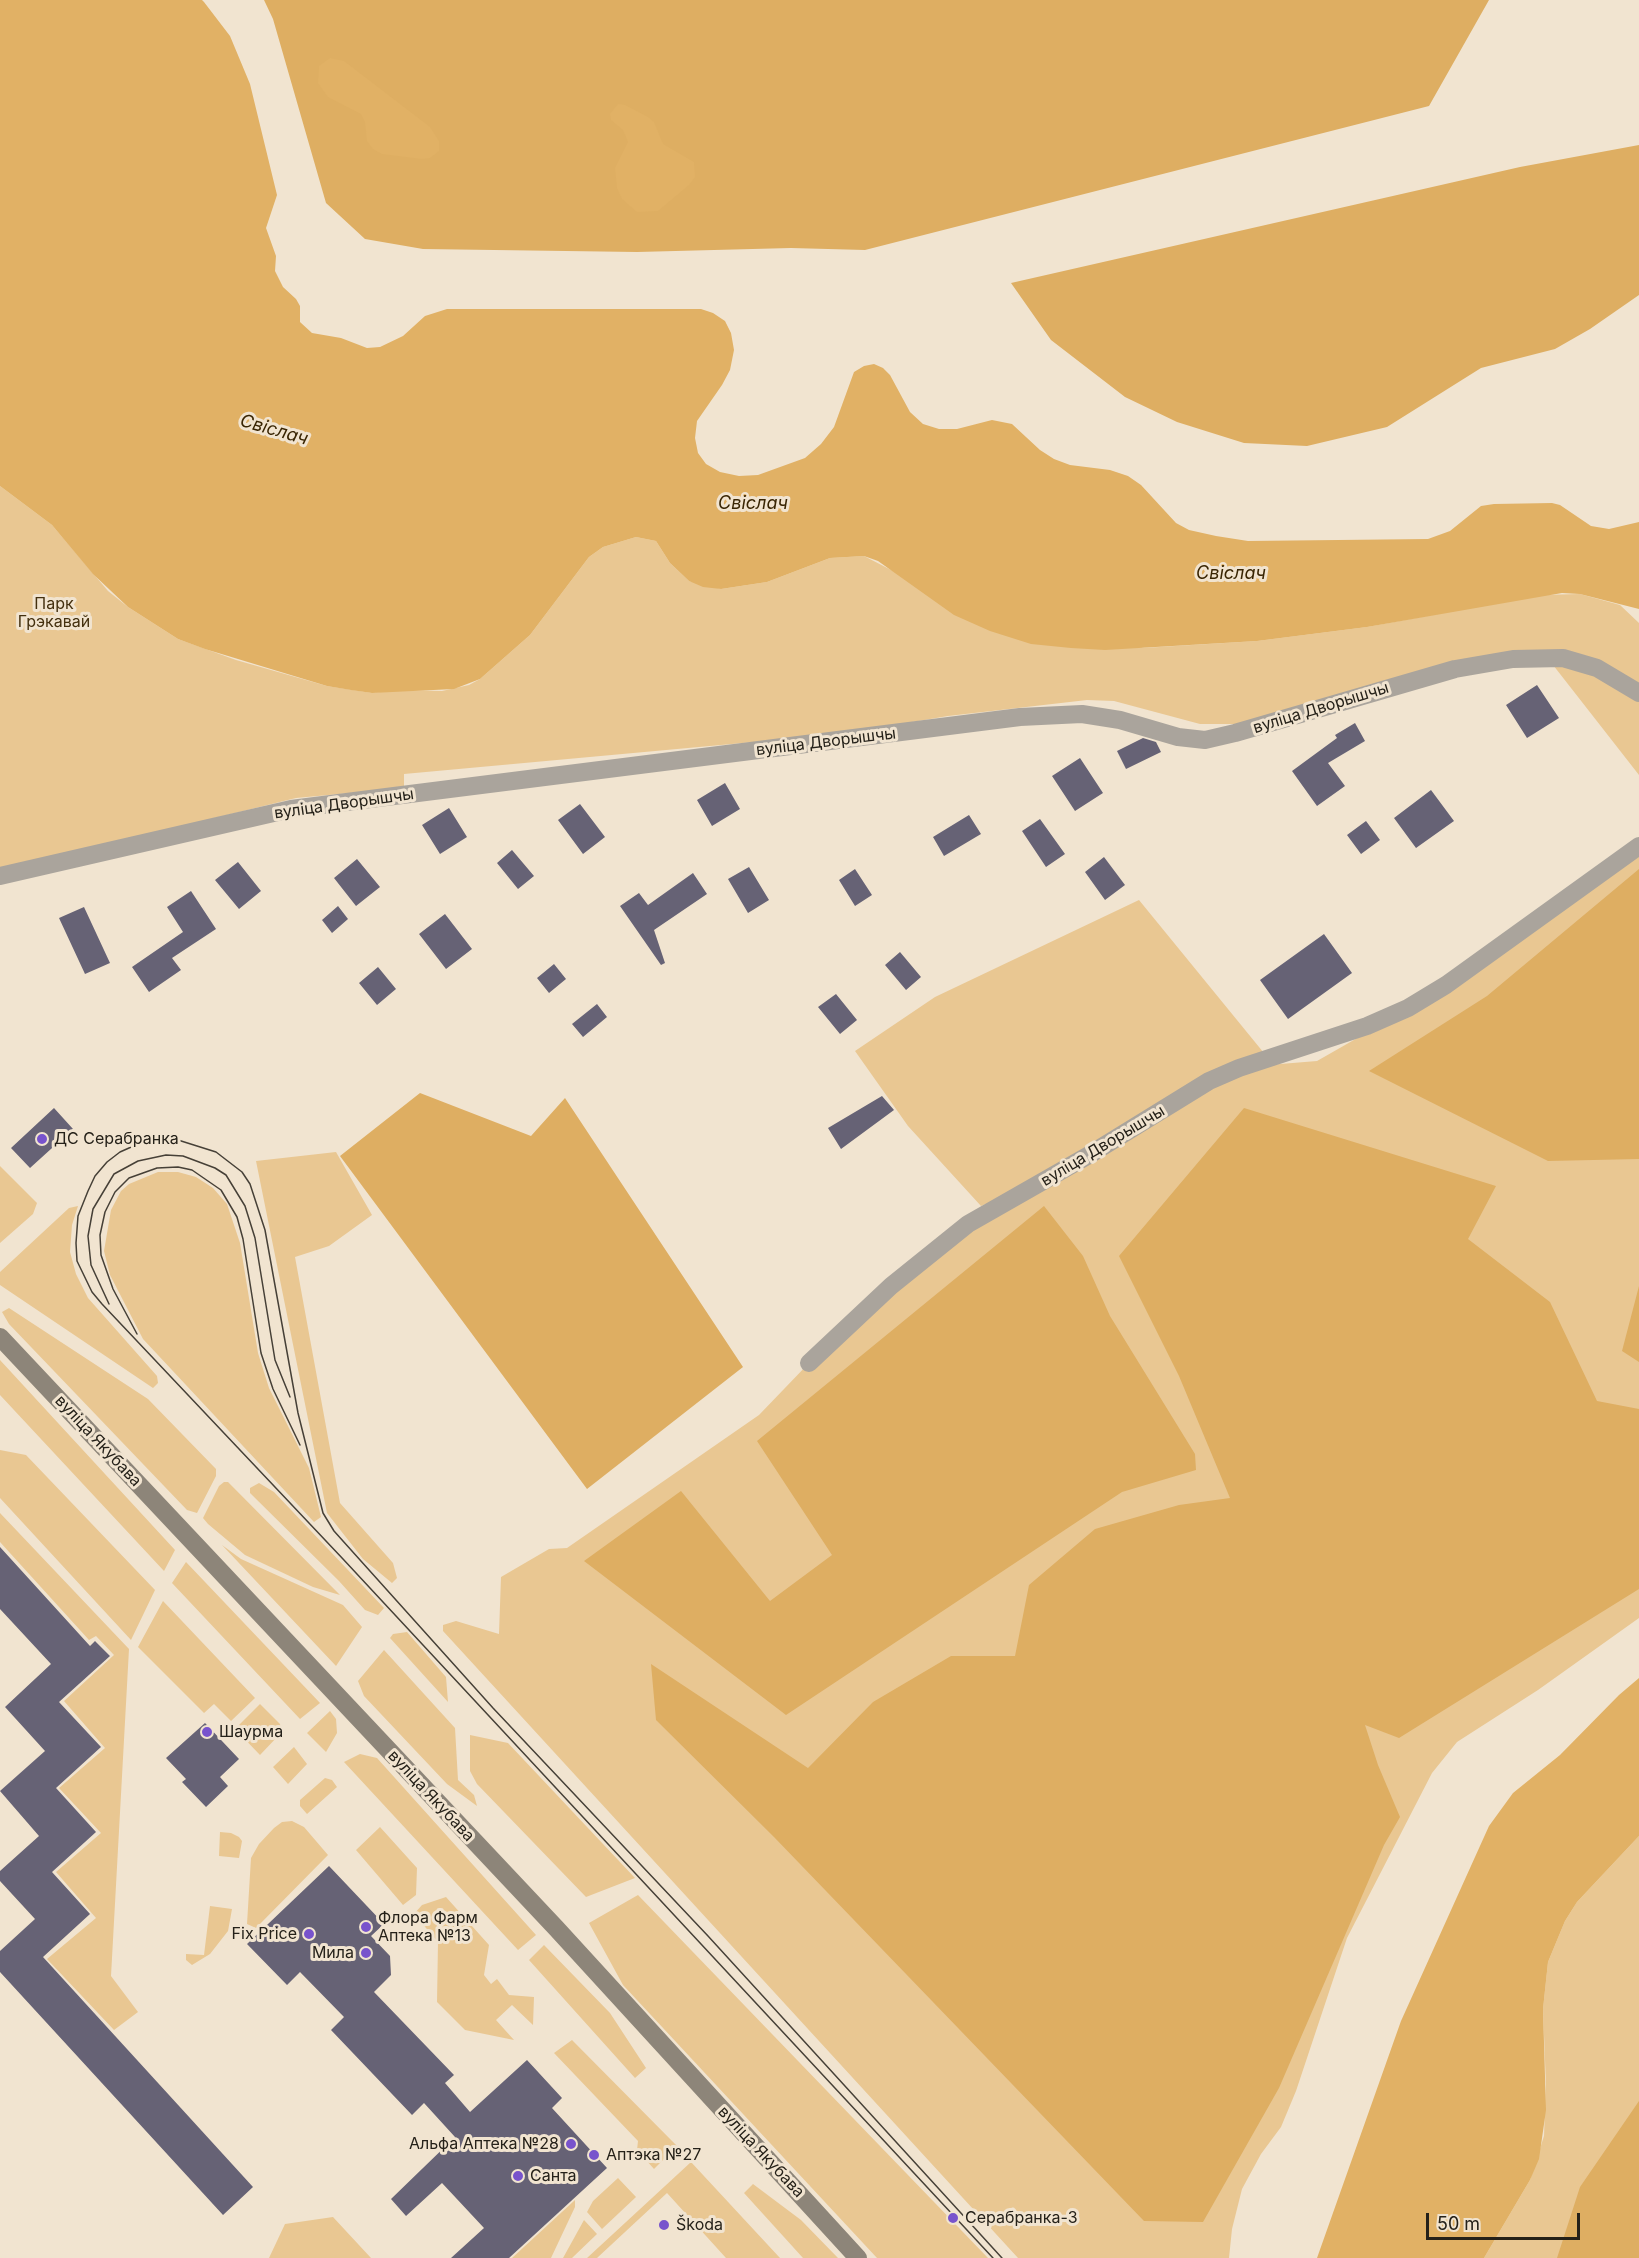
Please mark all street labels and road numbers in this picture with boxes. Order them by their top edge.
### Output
street label: вуліца Дворышчы [1251,678,1391,738]
street label: вуліца Дворышчы [755,724,897,760]
street label: вуліца Дворышчы [273,785,415,823]
street label: вуліца Дворышчы [1038,1101,1168,1191]
street label: вуліца Якубава [51,1391,145,1491]
street label: вуліца Якубава [384,1746,478,1846]
street label: вуліца Якубава [714,2102,808,2202]

